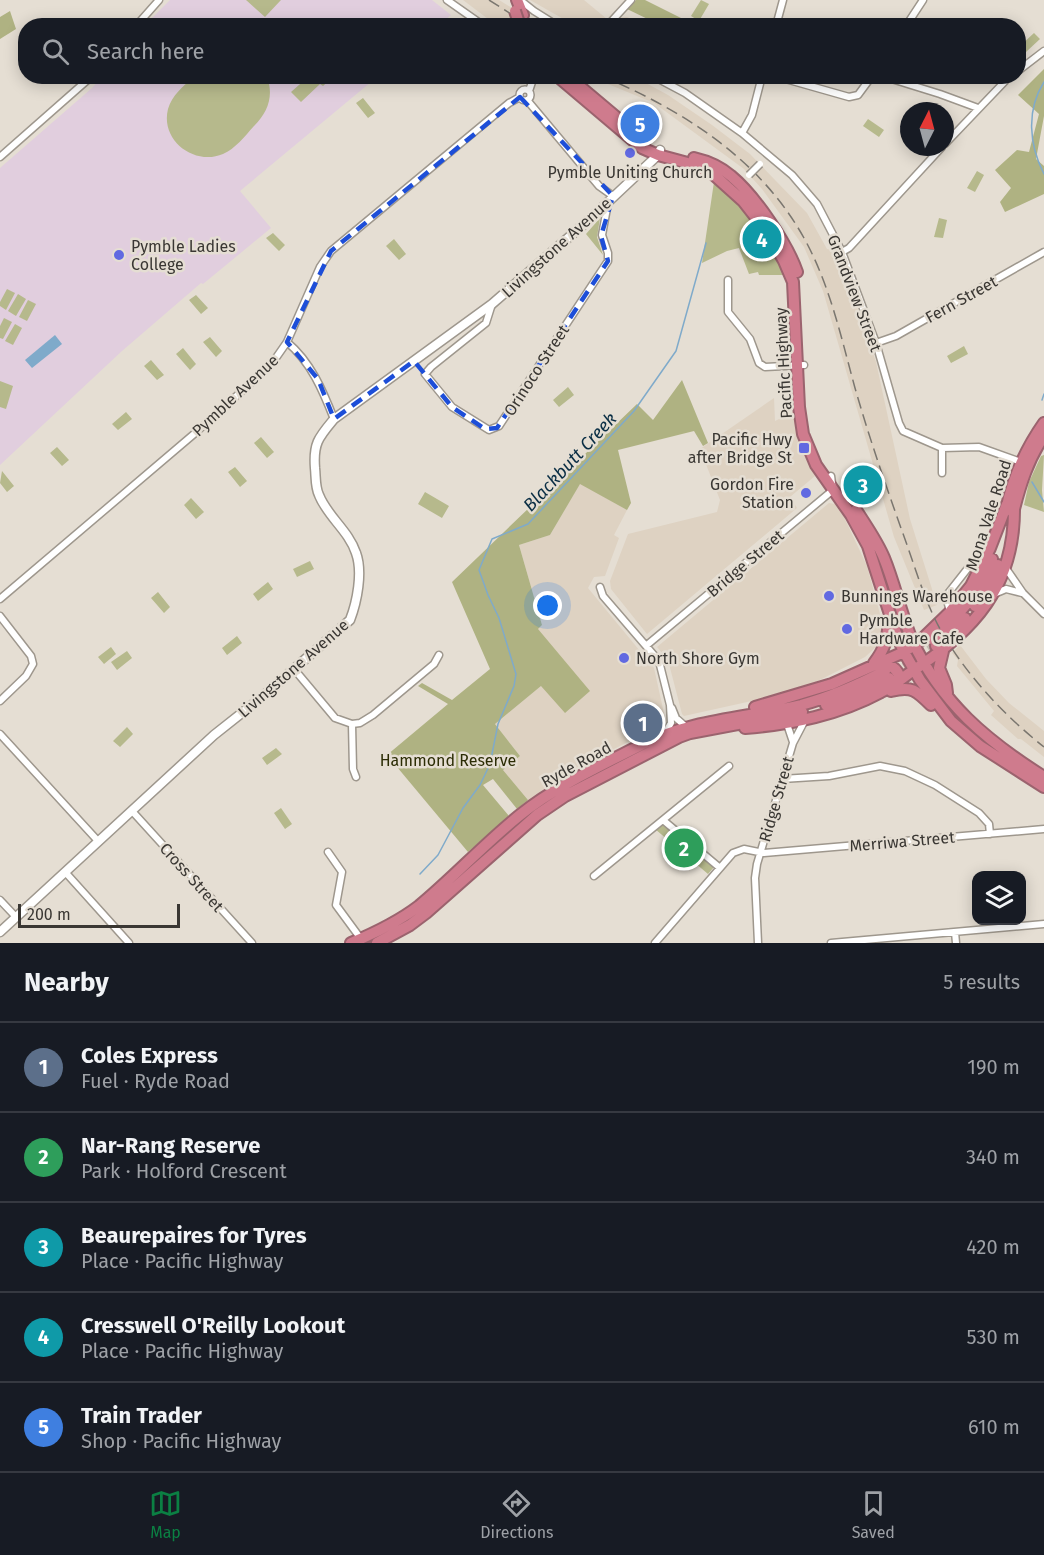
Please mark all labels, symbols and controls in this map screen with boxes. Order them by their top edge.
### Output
search box [18,18,1026,84]
icon: search [39,35,72,68]
text: Search here [87,38,205,65]
pin: 5 [620,102,660,146]
north arrow [900,102,954,156]
marker: Pymble Uniting Church [623,146,637,160]
place label: Pymble Uniting Church [548,163,712,182]
street label: Livingstone Avenue [498,193,615,301]
pin: 4 [742,216,782,262]
street label: Grandview Street [824,232,886,354]
place label: Pymble Ladies College [131,237,236,274]
marker: Pymble Ladies College [112,248,126,262]
street label: Fern Street [922,272,1001,327]
street label: Pacific Highway [771,307,796,419]
street label: Orinoco Street [500,321,573,419]
street label: Pymble Avenue [188,351,282,440]
water label: Blackbutt Creek [519,408,622,516]
place label: Pacific Hwy after Bridge St [688,430,792,467]
marker: Pacific Hwy after Bridge St [797,441,811,455]
street label: Mona Vale Road [962,457,1015,573]
pin: 3 [844,462,882,508]
place label: Gordon Fire Station [710,475,794,512]
marker: Gordon Fire Station [799,486,813,500]
street label: Bridge Street [703,526,788,601]
place label: Bunnings Warehouse [841,587,993,606]
marker: Bunnings Warehouse [822,589,836,603]
your location [533,591,562,620]
place label: Pymble Hardware Cafe [859,611,964,648]
street label: Livingstone Avenue [234,615,352,722]
marker: Pymble Hardware Cafe [840,622,854,636]
place label: North Shore Gym [636,649,760,668]
marker: North Shore Gym [617,651,631,665]
pin: 1 [624,700,662,746]
street label: Ryde Road [538,737,614,791]
park label: Hammond Reserve [380,751,516,770]
street label: Ridge Street [755,754,798,844]
pin: 2 [664,826,704,870]
street label: Merriwa Street [849,827,956,856]
street label: Cross Street [156,839,228,916]
map controls [972,871,1026,925]
button: layers [972,871,1026,925]
scale bar [18,901,180,929]
text: 200 m [27,905,71,924]
text: Nearby [24,967,109,998]
text: 5 results [943,970,1020,994]
text: Coles Express [81,1042,218,1069]
text: 1 [39,1055,48,1079]
text: 190 m [967,1055,1020,1079]
text: Fuel · Ryde Road [81,1069,230,1093]
text: Nar-Rang Reserve [81,1132,260,1159]
text: 2 [38,1145,49,1169]
text: 340 m [966,1145,1020,1169]
text: Park · Holford Crescent [81,1159,287,1183]
text: Beaurepaires for Tyres [81,1222,307,1249]
text: 3 [38,1235,49,1259]
text: 420 m [966,1235,1020,1259]
text: Place · Pacific Highway [81,1249,283,1273]
text: Cresswell O'Reilly Lookout [81,1312,345,1339]
text: 4 [38,1325,49,1349]
text: 530 m [967,1325,1020,1349]
text: Place · Pacific Highway [81,1339,283,1363]
text: Train Trader [81,1402,202,1429]
text: 5 [38,1415,49,1439]
text: 610 m [968,1415,1020,1439]
text: Shop · Pacific Highway [81,1429,281,1453]
tab: Map [149,1487,182,1542]
tab: Directions [480,1487,554,1542]
tab: Saved [852,1487,895,1542]

